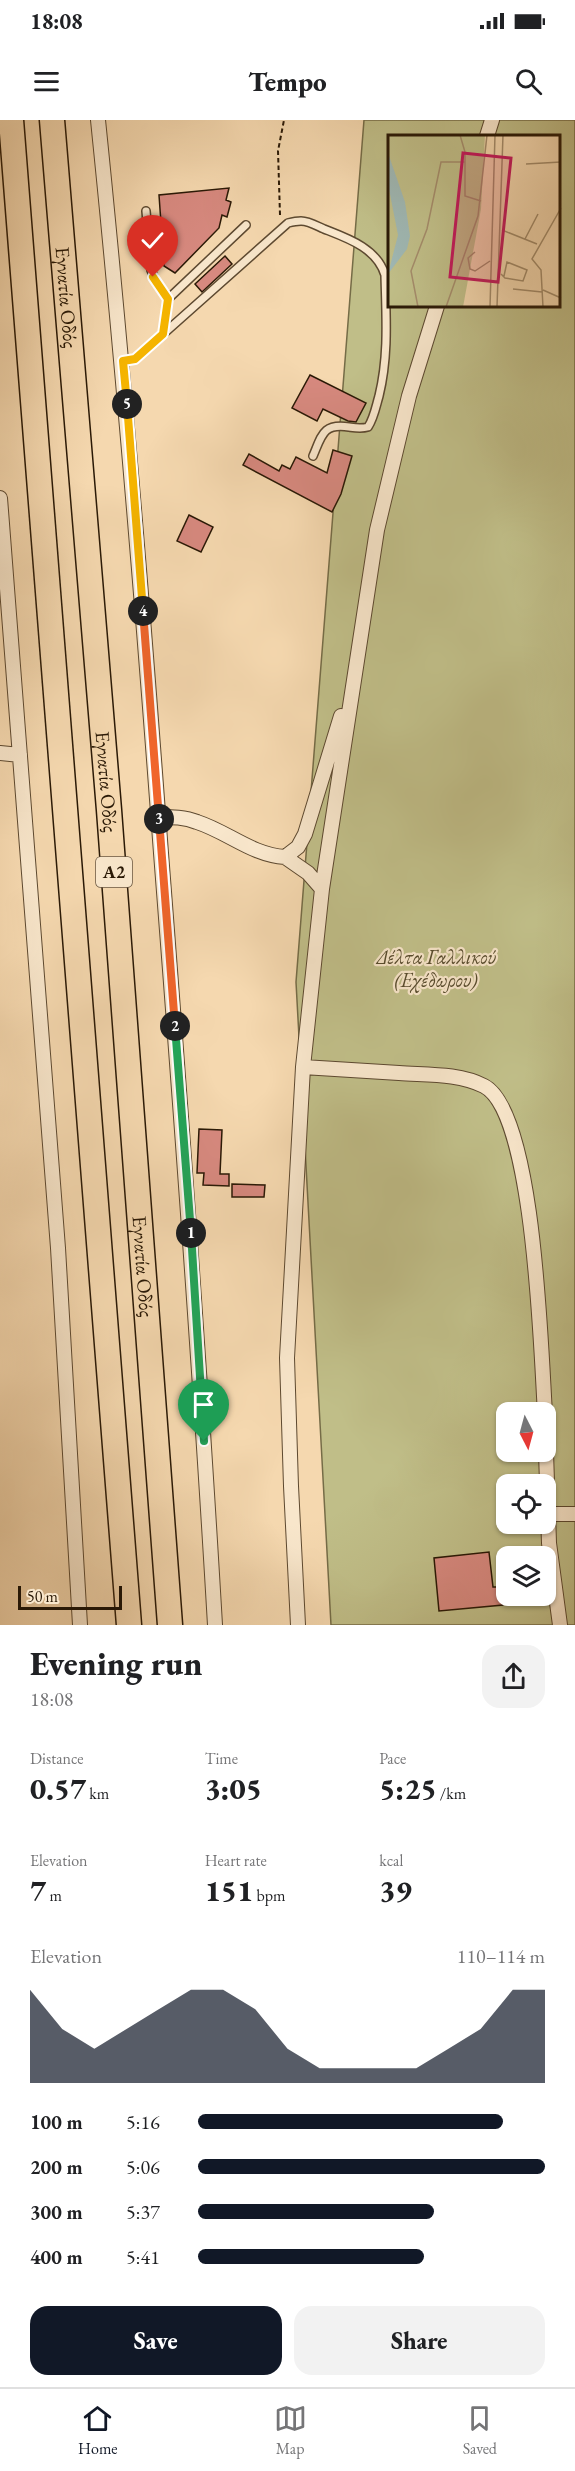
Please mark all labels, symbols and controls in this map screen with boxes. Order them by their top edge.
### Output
text: 18:08 [30,7,83,36]
text: Tempo [248,64,327,99]
icon: menu [30,65,63,98]
icon: search [512,65,545,98]
inset map [388,135,560,308]
pin [127,215,178,277]
icon: check [136,224,169,257]
street label: Εγνατία Οδός [50,246,84,349]
pin: 5 [112,389,142,419]
text: 5 [123,393,131,414]
pin: 4 [128,596,158,626]
text: 4 [139,600,147,621]
street label: Εγνατία Οδός [90,730,124,833]
pin: 3 [144,804,174,834]
text: 3 [155,808,163,829]
road number: Α2 [96,857,132,887]
park label: Δέλτα Γαλλικού (Εχέδωρου) [375,944,497,993]
pin: 2 [160,1011,190,1041]
text: 2 [171,1015,179,1036]
street label: Εγνατία Οδός [126,1215,160,1318]
pin: 1 [176,1218,206,1248]
text: 1 [187,1222,195,1243]
pin [178,1379,229,1441]
icon: arrive [187,1388,220,1421]
north arrow [496,1402,556,1462]
map controls [496,1402,556,1606]
button: locate [496,1474,556,1534]
button: layers [496,1546,556,1606]
scale bar [18,1583,122,1610]
text: 50 m [27,1586,58,1607]
text: Evening run [30,1642,202,1685]
button: share [482,1645,545,1708]
text: 18:08 [30,1686,73,1712]
text: Distance [30,1748,83,1769]
text: Time [205,1748,238,1769]
text: Pace [379,1748,406,1769]
text: 0.57 [30,1769,86,1808]
text: 3:05 [205,1769,262,1808]
text: 5:25 [379,1769,437,1808]
text: km [86,1783,109,1804]
text: /km [437,1783,466,1804]
text: Elevation [30,1850,88,1871]
text: Heart rate [205,1850,267,1871]
text: kcal [379,1850,403,1871]
text: 7 [30,1871,46,1910]
text: 151 [205,1871,253,1910]
text: 39 [379,1871,412,1910]
text: m [46,1885,62,1906]
text: bpm [253,1885,285,1906]
text: Elevation [30,1943,102,1969]
text: 110–114 m [457,1943,545,1969]
text: 100 m [30,2109,83,2135]
text: 5:16 [126,2109,160,2135]
text: 200 m [30,2154,83,2180]
text: 5:06 [126,2154,160,2180]
text: 300 m [30,2199,83,2225]
text: 5:37 [126,2199,160,2225]
text: 400 m [30,2244,83,2270]
text: 5:41 [126,2244,160,2270]
button: Save [30,2306,282,2375]
button: Share [294,2306,545,2375]
tab: Home [78,2402,118,2459]
tab: Map [274,2402,307,2459]
tab: Saved [463,2402,497,2459]

